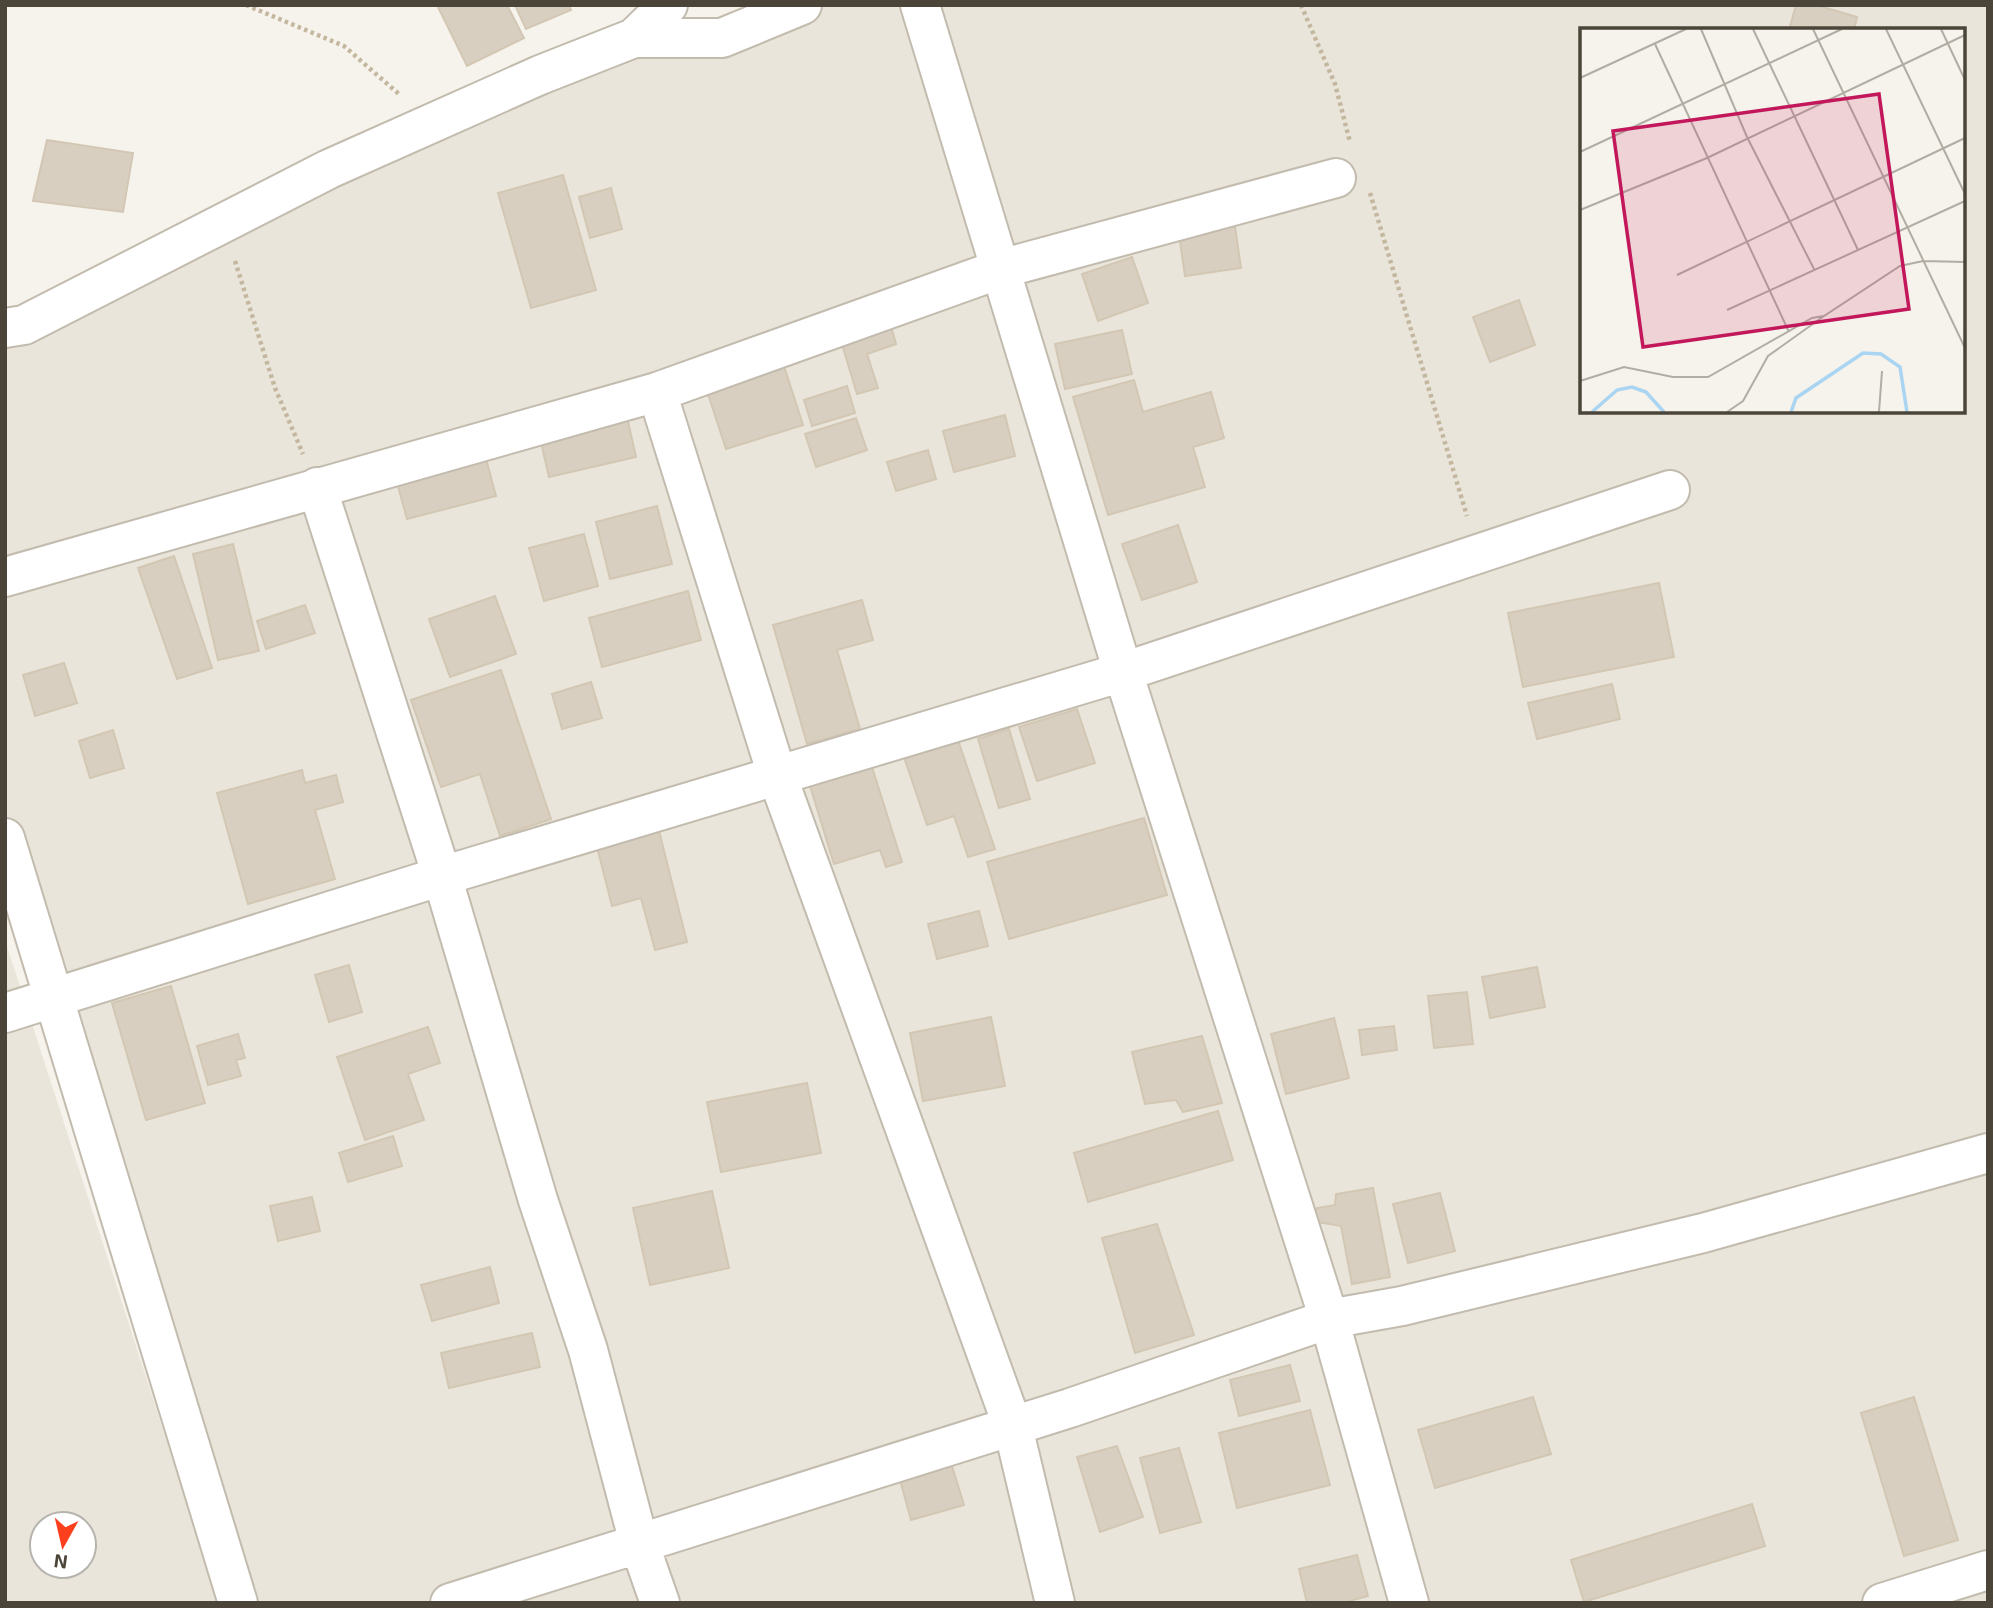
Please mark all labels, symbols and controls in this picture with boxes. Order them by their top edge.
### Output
inset map [1580,28,1965,413]
north arrow [28,1510,98,1580]
text: N [52,1550,69,1575]

